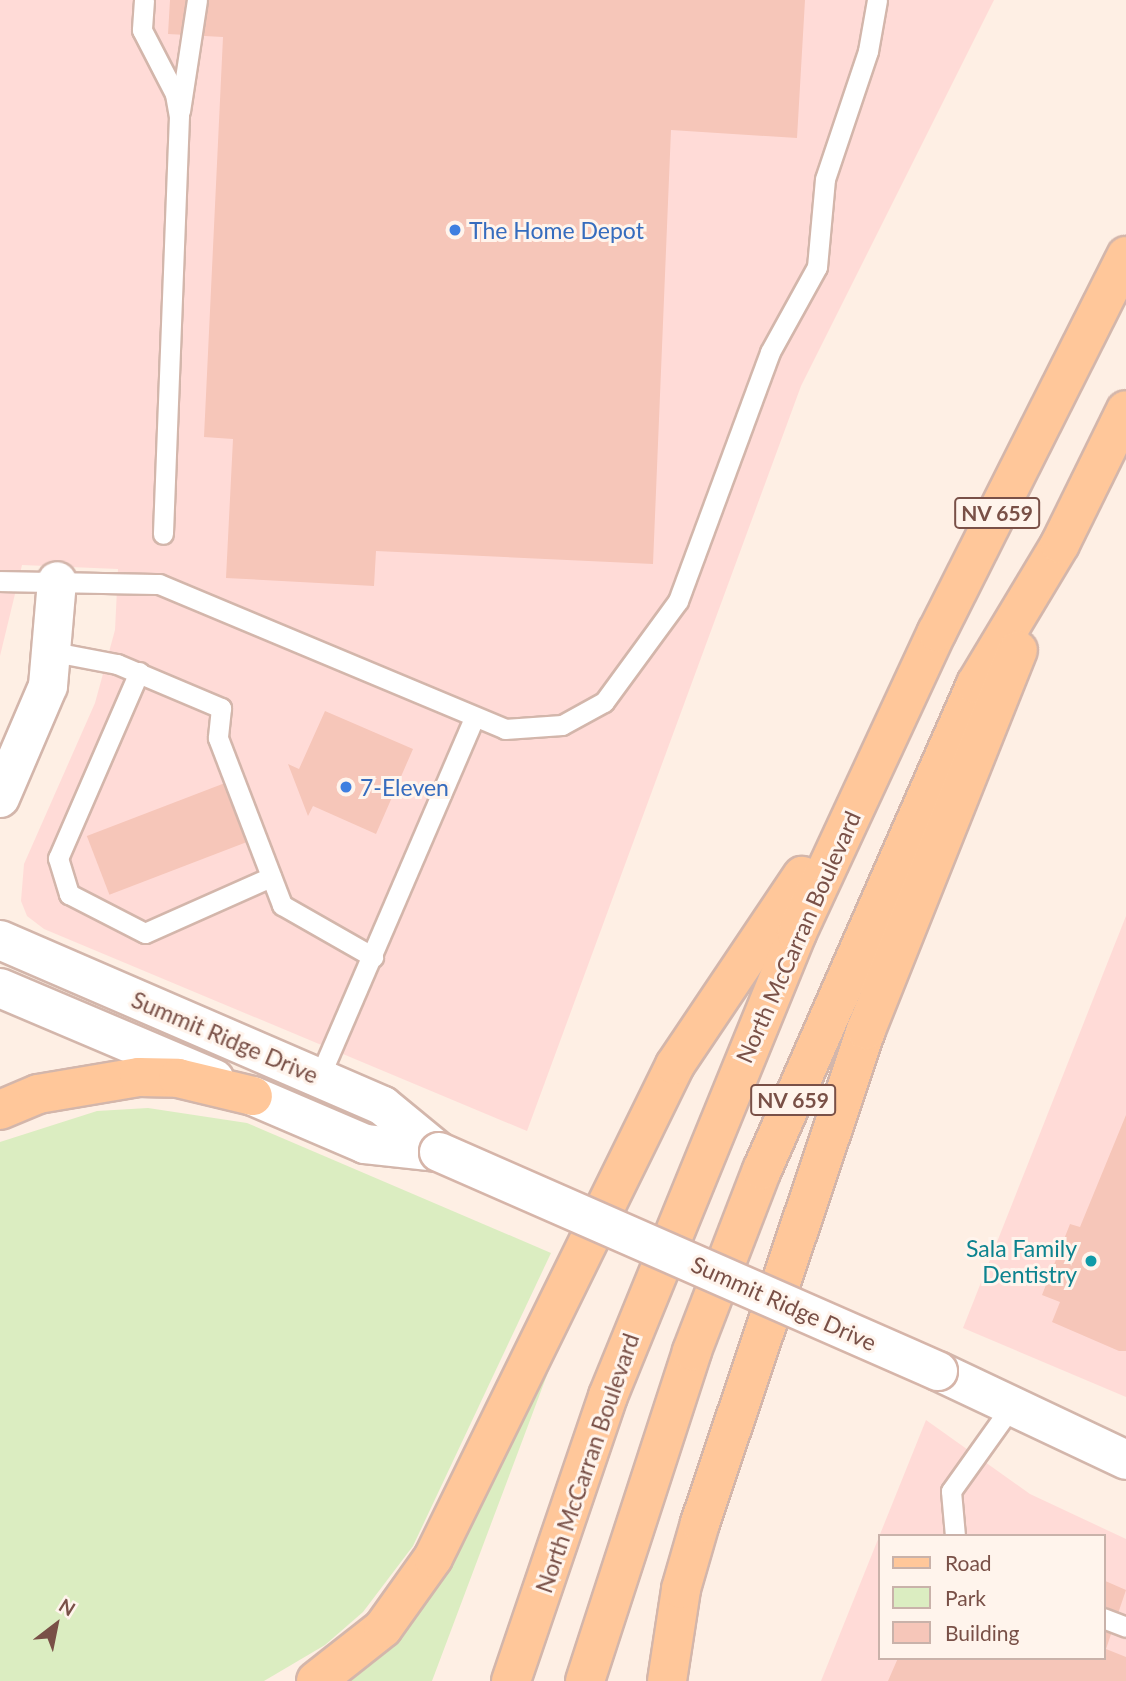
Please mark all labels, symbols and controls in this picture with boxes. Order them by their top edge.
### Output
place label: The Home Depot [469,216,644,244]
marker: The Home Depot [447,222,463,238]
road number: NV 659 [953,496,1041,530]
place label: 7-Eleven [360,773,449,801]
marker: 7-Eleven [338,779,354,795]
street label: North McCarran Boulevard [730,807,866,1067]
street label: Summit Ridge Drive [128,985,322,1089]
road number: NV 659 [749,1082,837,1118]
place label: Sala Family Dentistry [966,1234,1077,1288]
street label: Summit Ridge Drive [687,1250,881,1356]
marker: Sala Family Dentistry [1083,1253,1099,1269]
street label: North McCarran Boulevard [530,1330,644,1596]
legend [878,1534,1105,1660]
text: Road [945,1550,992,1575]
text: Park [945,1585,986,1610]
north arrow [21,1590,91,1660]
text: N [55,1593,80,1620]
text: Building [945,1620,1020,1645]

